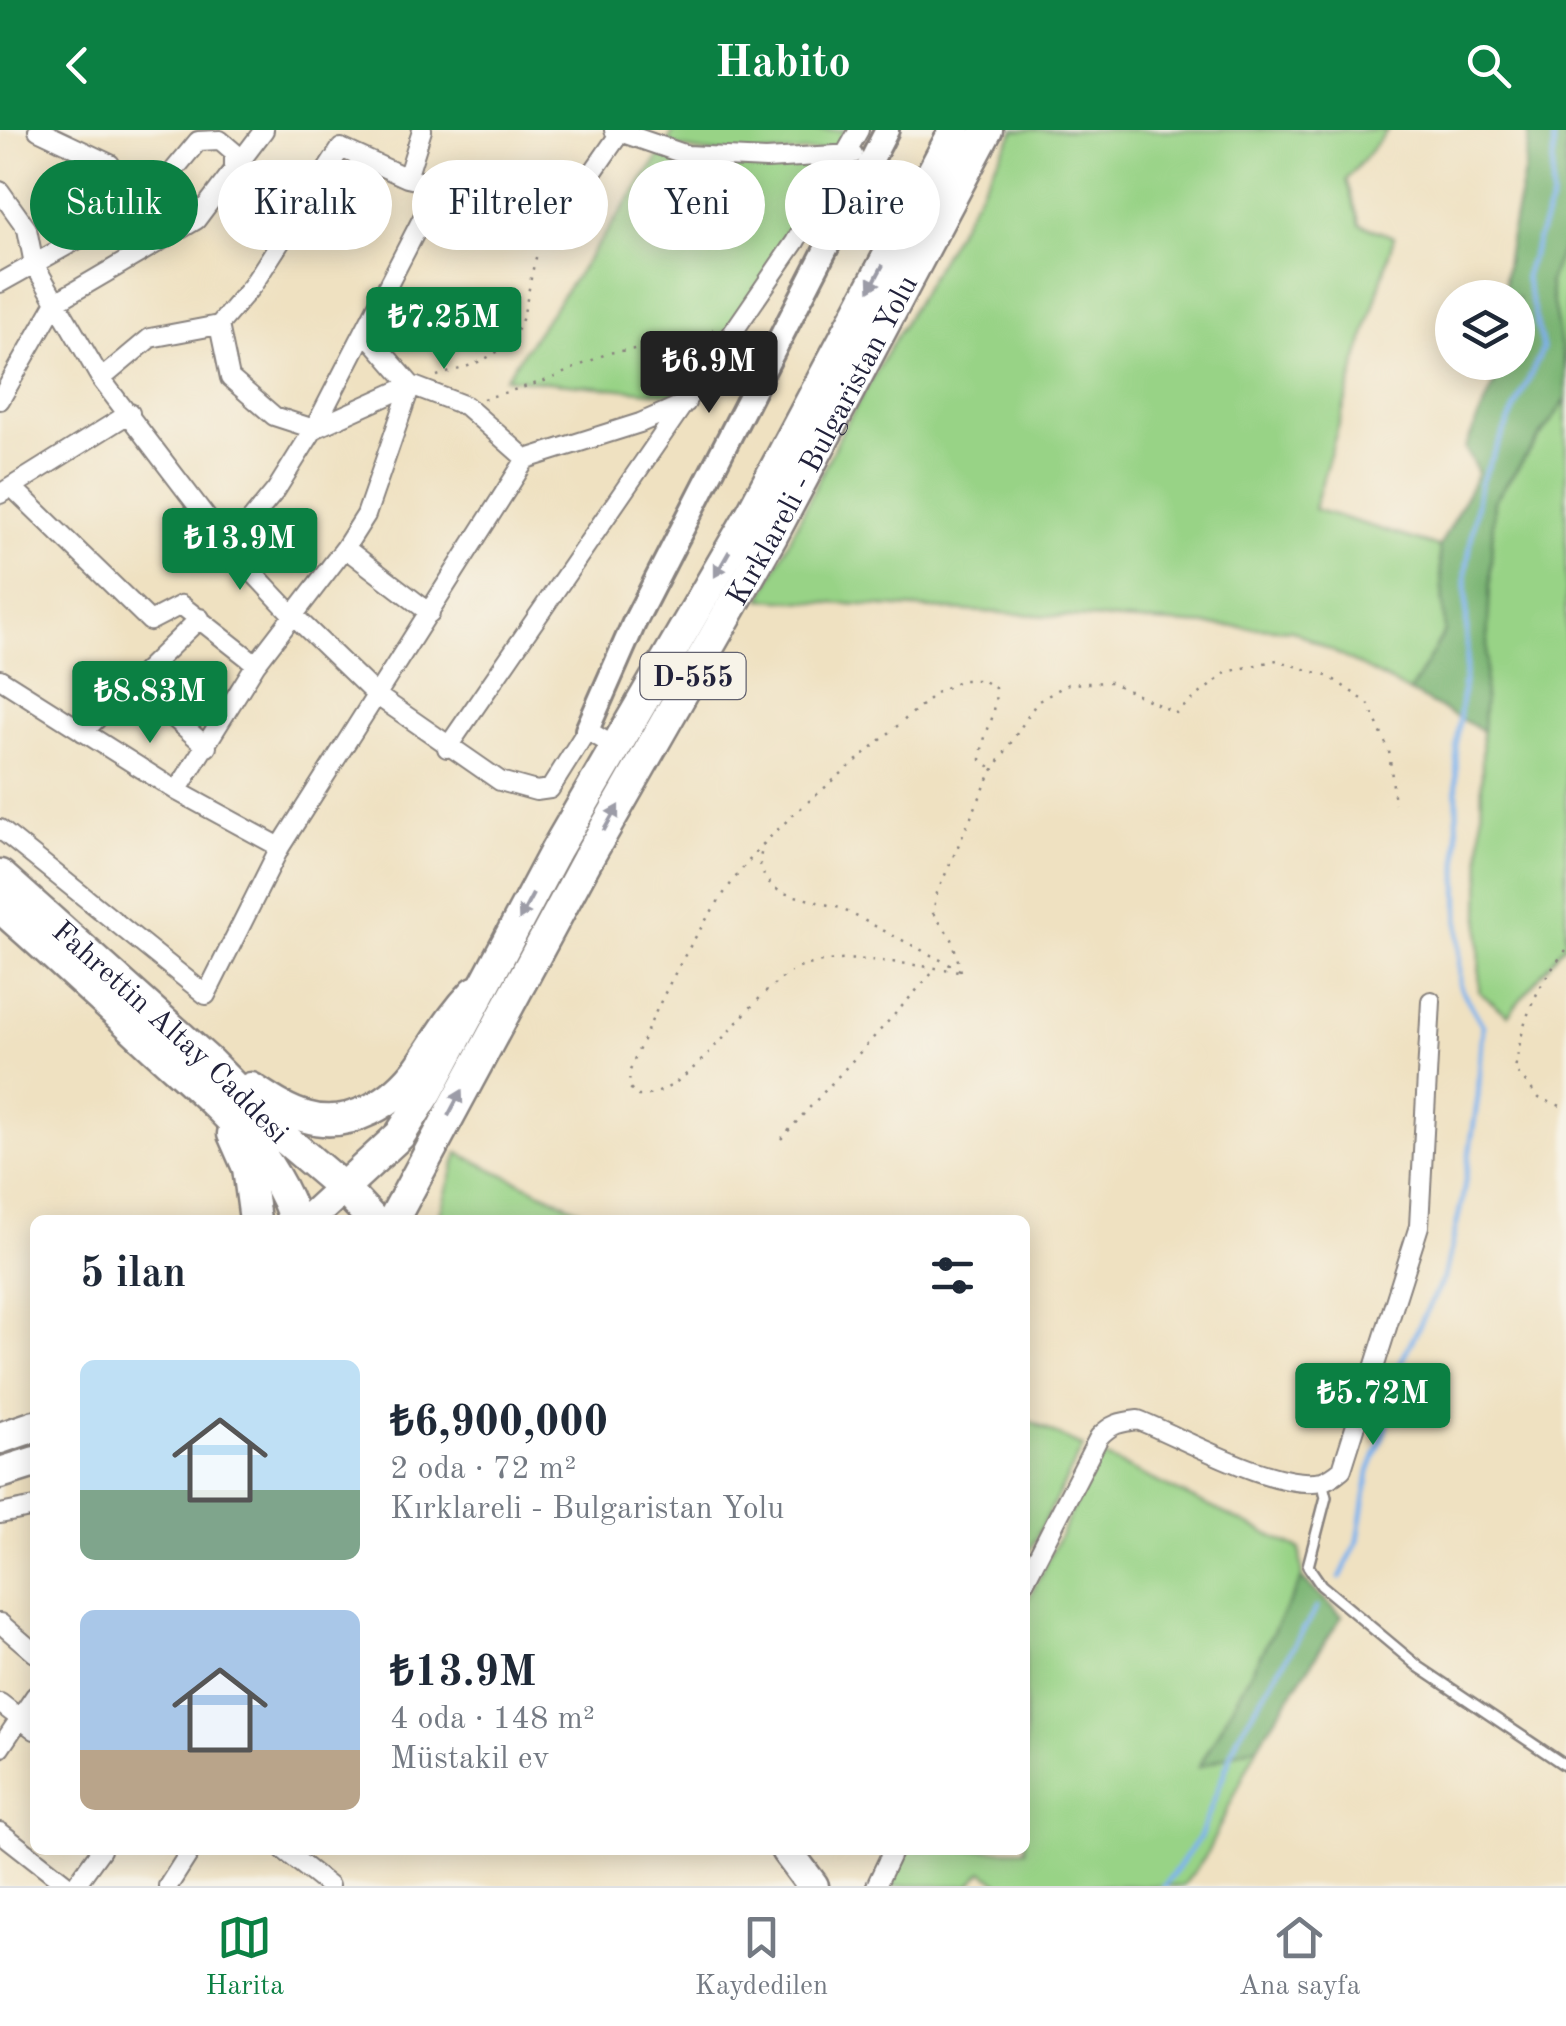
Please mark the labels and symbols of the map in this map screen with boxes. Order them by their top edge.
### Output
one-way arrow [868,264,886,292]
street label: Kırklareli - Bulgaristan Yolu [723,271,924,611]
pin: ₺7.25M [363,287,525,372]
pin: ₺6.9M [639,331,779,416]
pin: ₺13.9M [159,508,321,593]
one-way arrow [714,550,731,578]
road number: D-555 [640,653,746,699]
pin: ₺8.83M [69,661,231,746]
one-way arrow [602,804,620,832]
one-way arrow [518,892,535,921]
street label: Fahrettin Altay Caddesi [46,916,293,1150]
one-way arrow [446,1088,463,1117]
pin: ₺5.72M [1292,1363,1454,1448]

